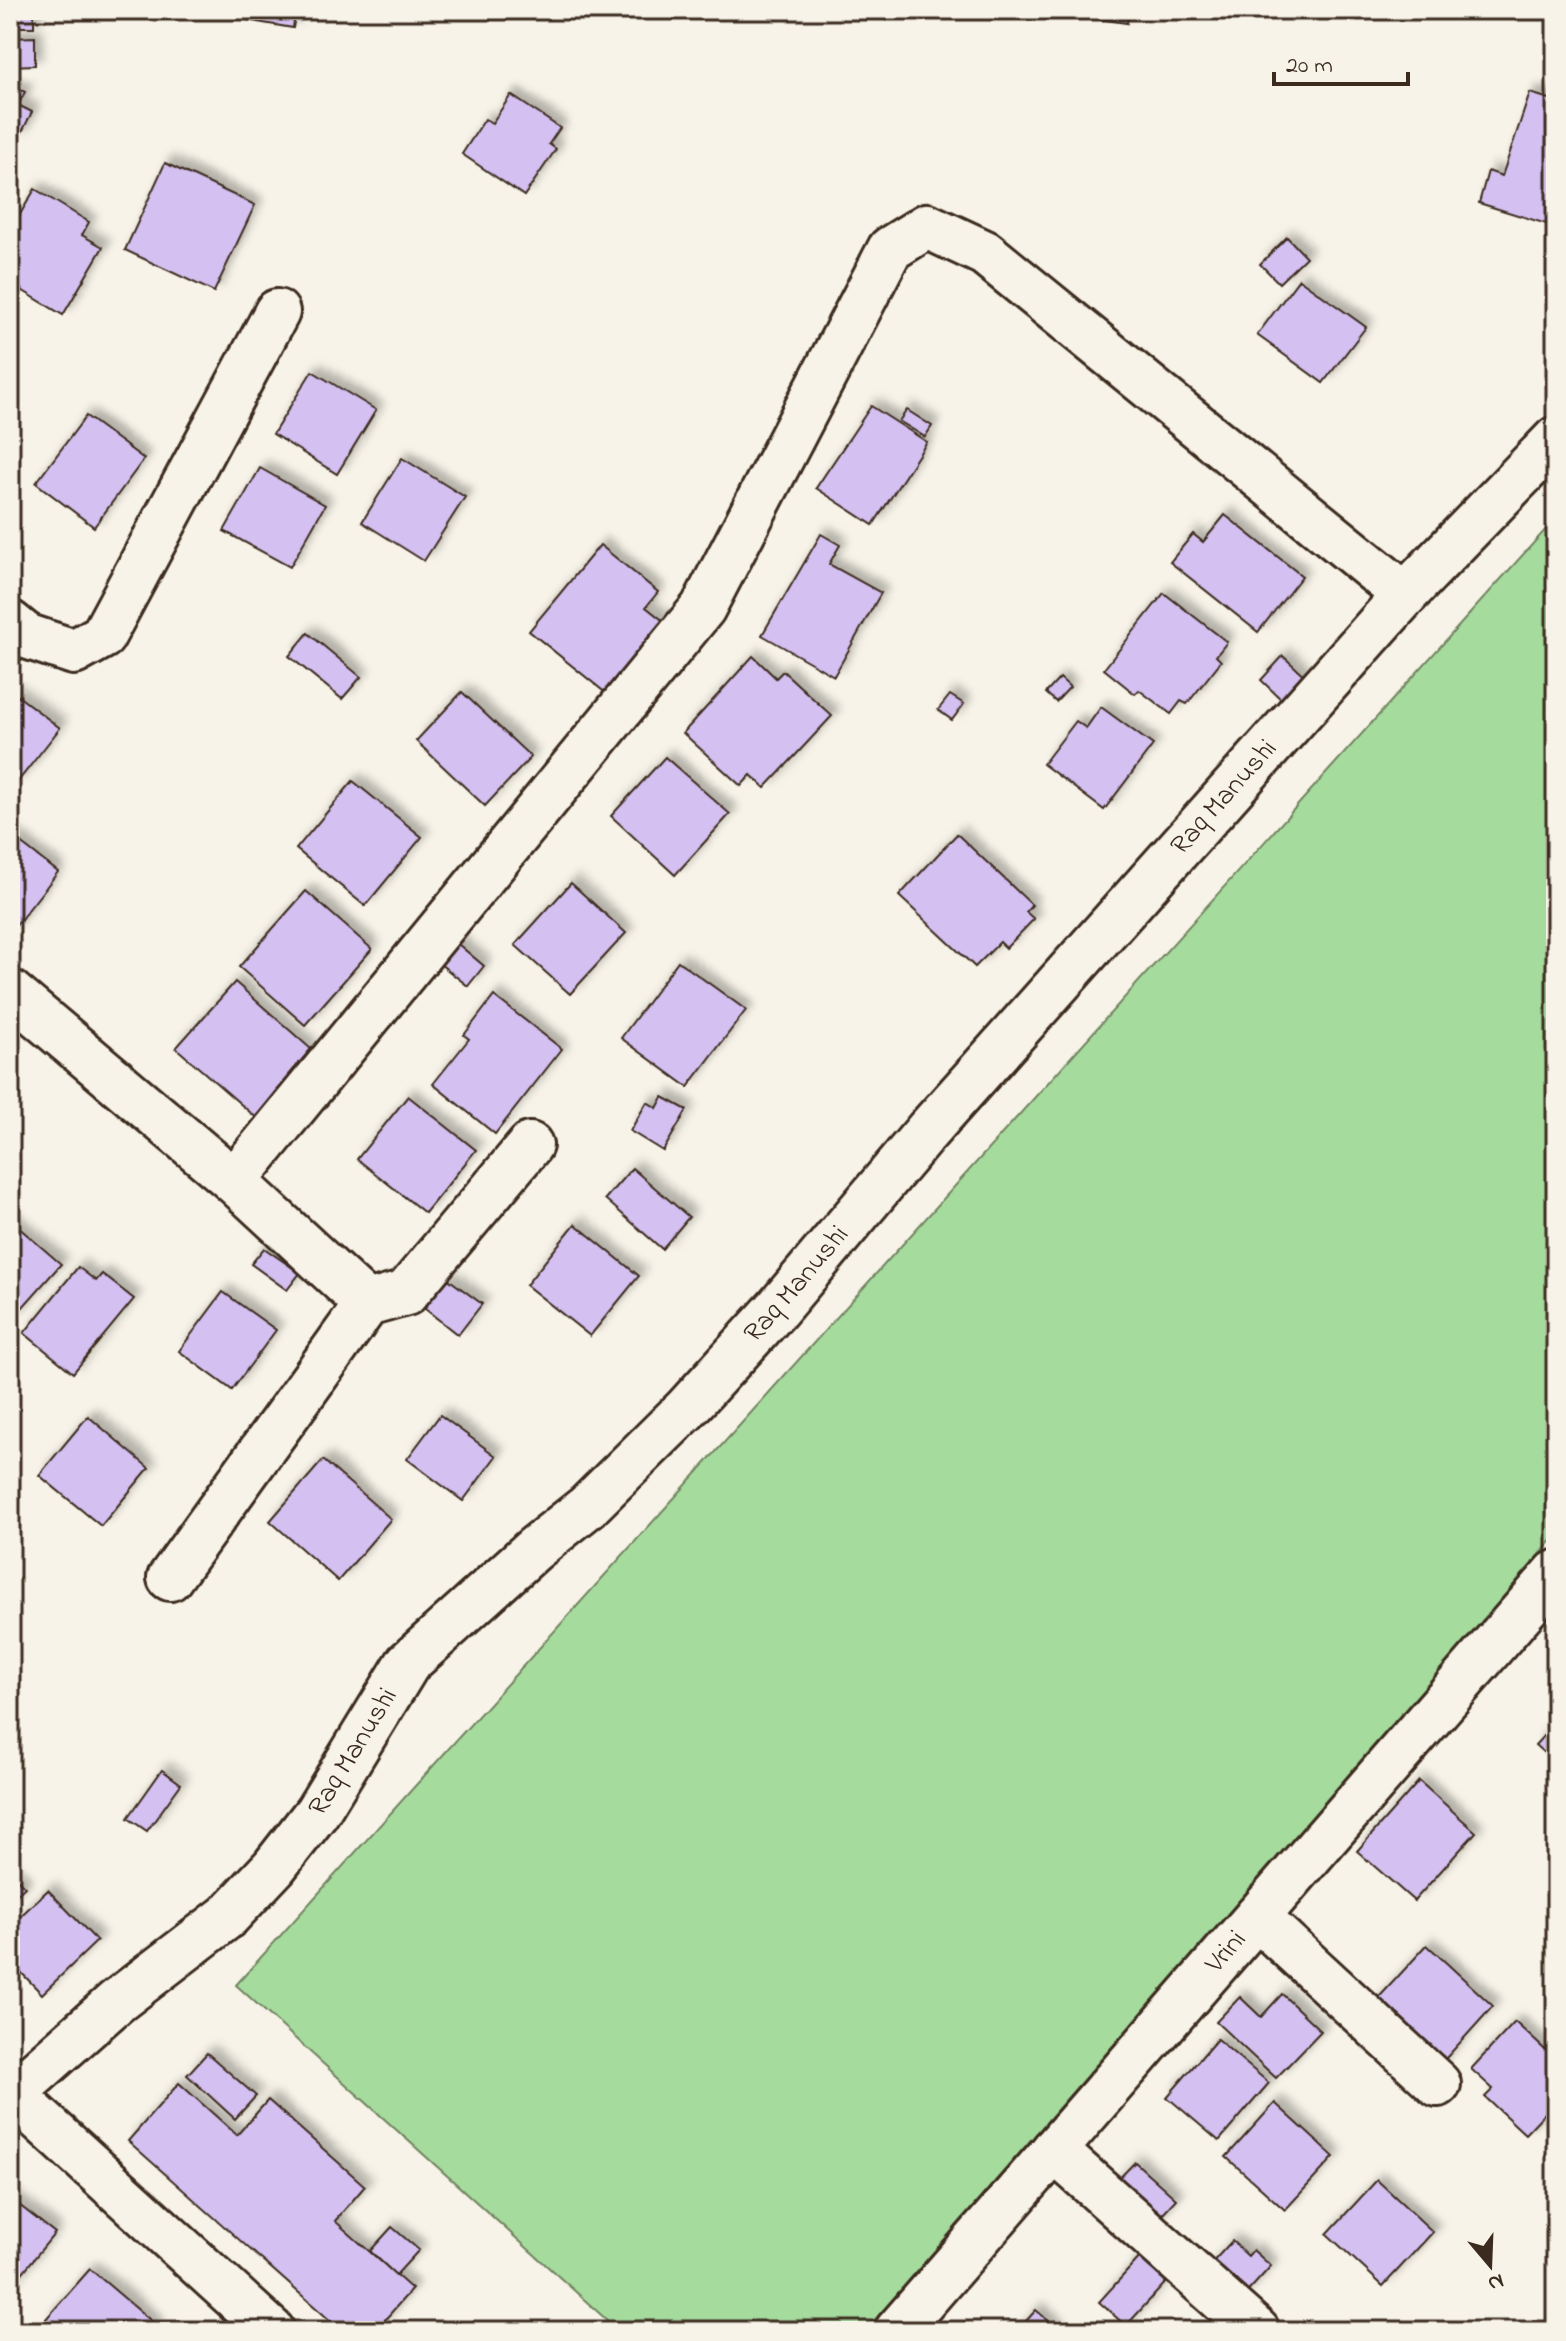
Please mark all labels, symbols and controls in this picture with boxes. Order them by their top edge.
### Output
scale bar [1274,36,1408,86]
text: 20 m [1286,49,1333,84]
street label: Raq Manushi [1161,730,1287,865]
street label: Raq Manushi [735,1217,859,1353]
street label: Raq Manushi [299,1680,408,1824]
street label: Vrini [1195,1921,1257,1984]
north arrow [1450,2225,1530,2305]
text: N [1483,2264,1508,2299]

